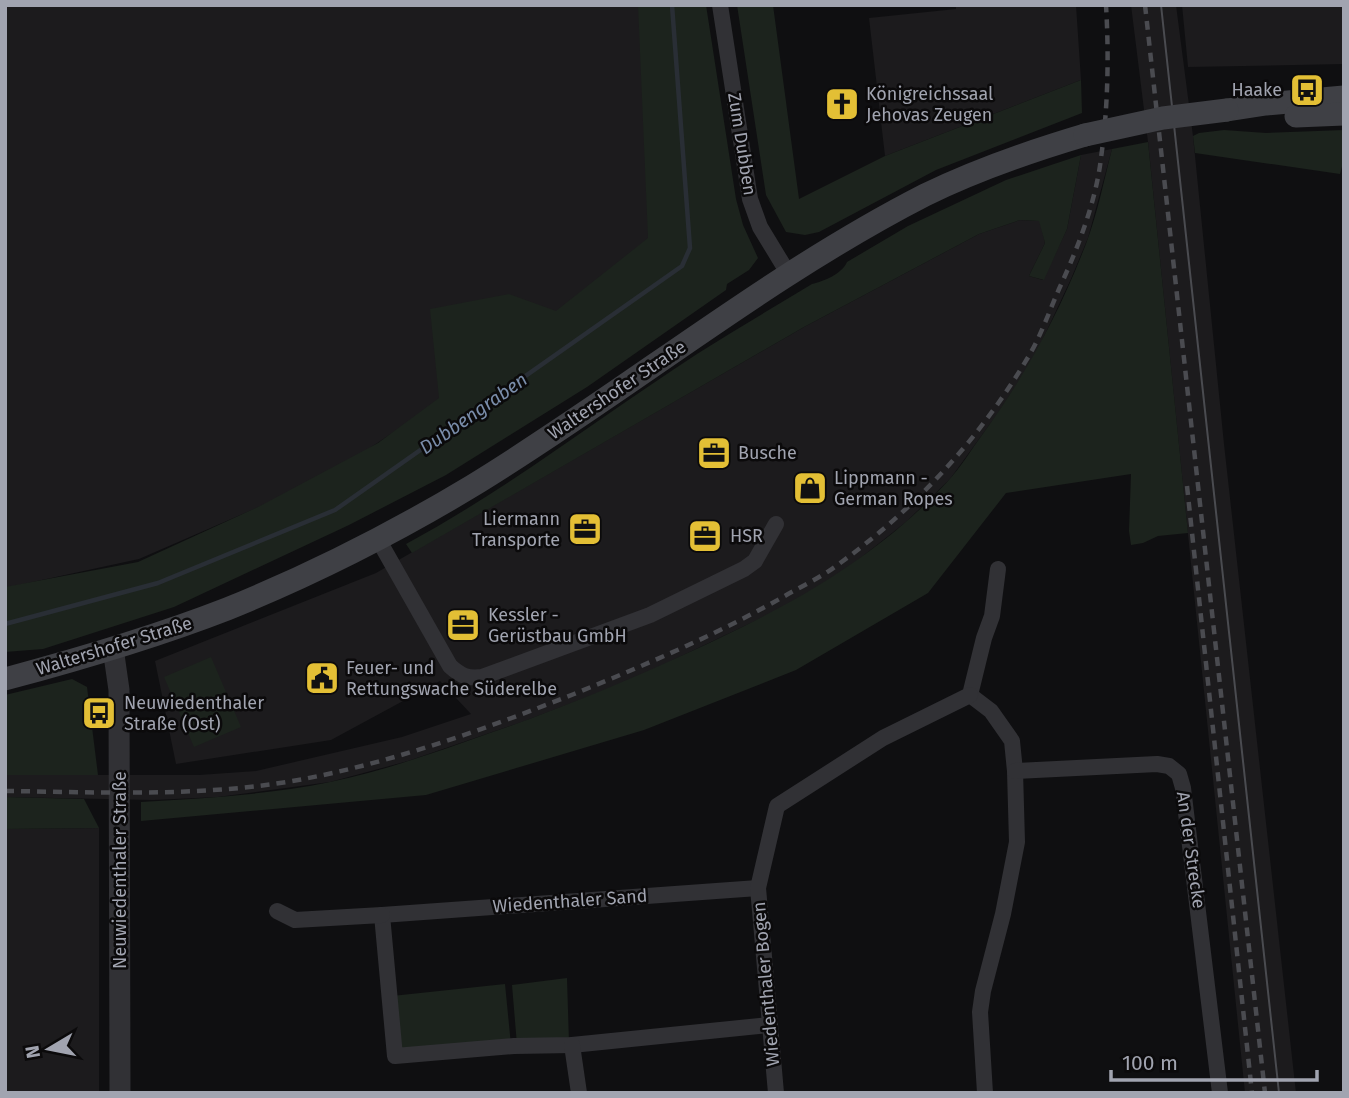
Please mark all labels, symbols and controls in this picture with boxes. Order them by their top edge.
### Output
bus stop icon: Haake [1288,71,1326,109]
place label: Haake [1231,79,1282,101]
place label: Königreichssaal Jehovas Zeugen [866,83,993,126]
church icon: Königreichssaal Jehovas Zeugen [823,85,861,123]
street label: Zum Dubben [723,91,761,197]
street label: Waltershofer Straße [544,336,690,444]
water label: Dubbengraben [415,368,532,459]
office icon: Busche [695,434,733,472]
place label: Busche [738,442,797,464]
place label: Lippmann - German Ropes [834,467,953,510]
shop icon: Lippmann - German Ropes [791,469,829,507]
place label: Liermann Transporte [472,508,560,551]
office icon: Liermann Transporte [566,510,604,548]
office icon: HSR [686,517,724,555]
place label: HSR [730,525,763,547]
place label: Kessler - Gerüstbau GmbH [488,604,627,647]
office icon: Kessler - Gerüstbau GmbH [444,606,482,644]
street label: Waltershofer Straße [33,612,195,680]
place label: Feuer- und Rettungswache Süderelbe [346,657,557,700]
public building icon: Feuer- und Rettungswache Süderelbe [303,659,341,697]
place label: Neuwiedenthaler Straße (Ost) [124,692,264,735]
bus stop icon: Neuwiedenthaler Straße (Ost) [80,694,118,732]
street label: Neuwiedenthaler Straße [109,771,131,969]
street label: An der Strecke [1172,790,1210,910]
street label: Wiedenthaler Sand [492,885,648,917]
street label: Wiedenthaler Bogen [748,901,784,1067]
north arrow [14,1014,84,1084]
scale bar [1111,1038,1318,1082]
text: N [20,1044,45,1060]
text: 100 m [1122,1050,1178,1076]

